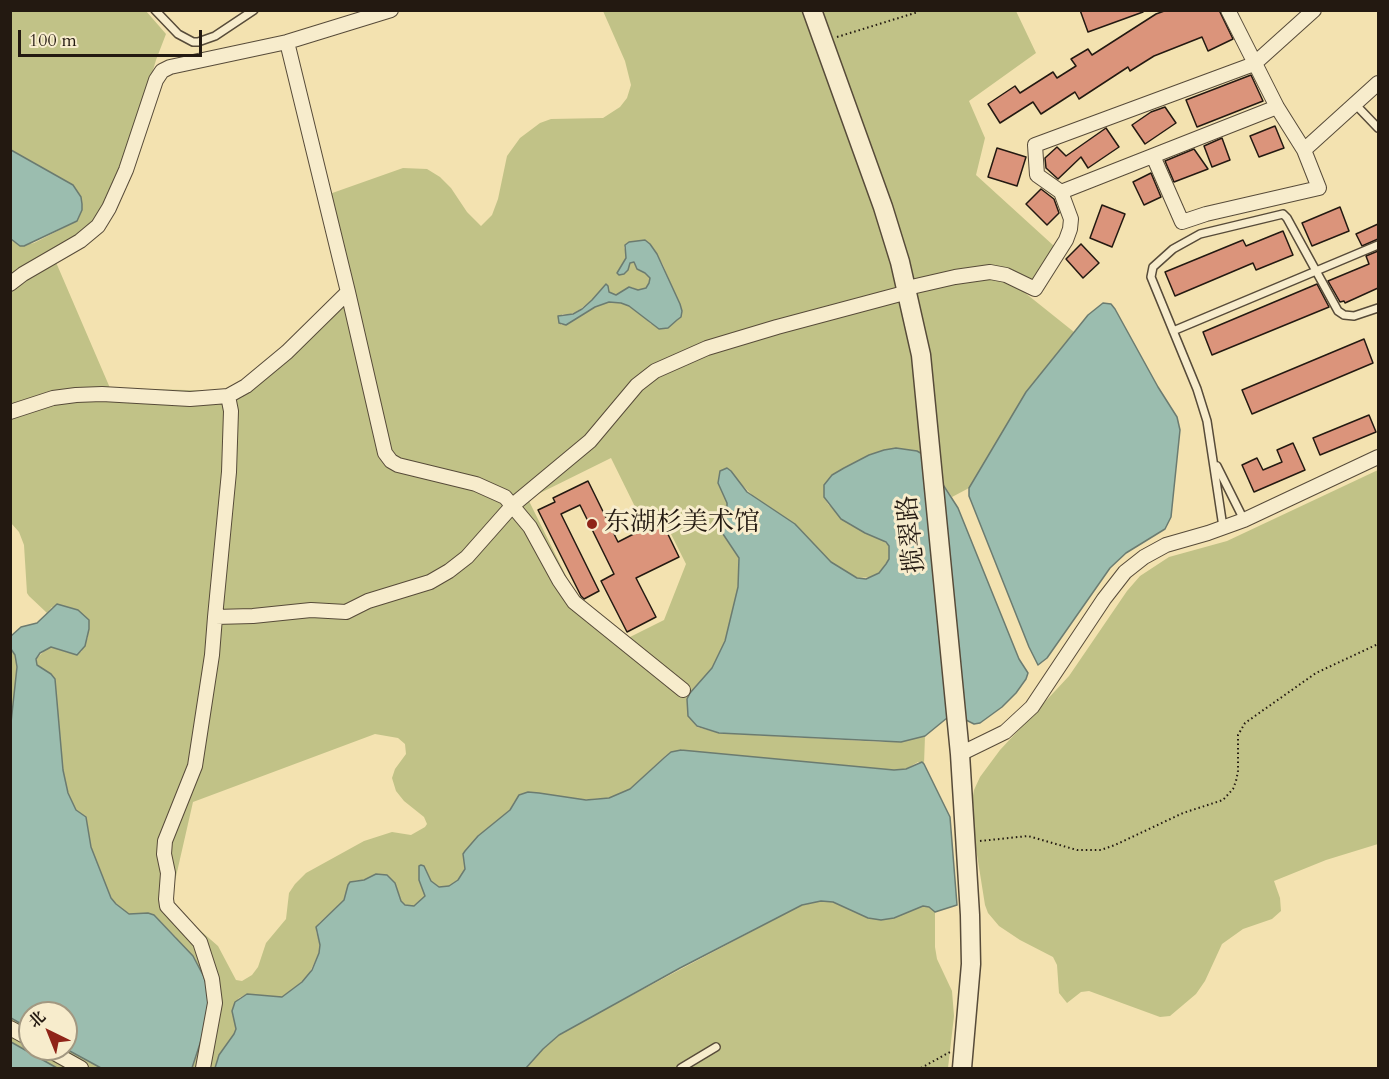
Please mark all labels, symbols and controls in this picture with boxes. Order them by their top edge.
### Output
scale bar [21,18,206,56]
text: 100 m [29,28,77,53]
street label: 揽翠路 [893,494,933,574]
place label: 东湖杉美术馆 [604,508,760,540]
marker: 东湖杉美术馆 [585,517,599,531]
north arrow [18,1001,78,1061]
text: 北 [24,1006,50,1033]

